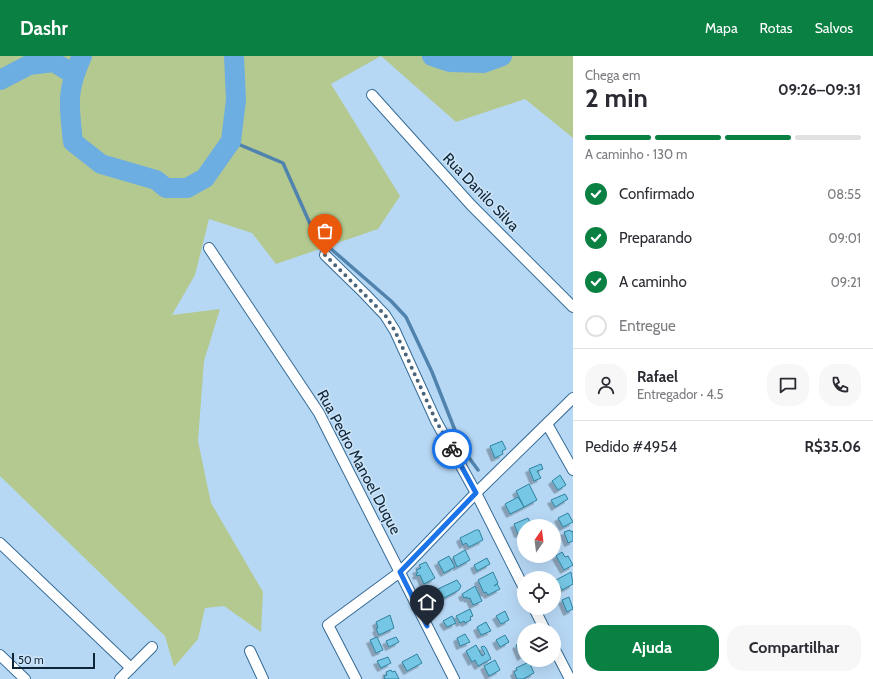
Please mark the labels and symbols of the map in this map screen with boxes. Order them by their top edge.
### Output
street label: Rua Danilo Silva [439,149,523,235]
pin [308,214,342,255]
street label: Rua Pedro Manoel Duque [313,387,405,538]
courier [432,429,472,469]
north arrow [517,519,561,563]
pin [410,585,444,626]
scale bar [12,651,95,670]

